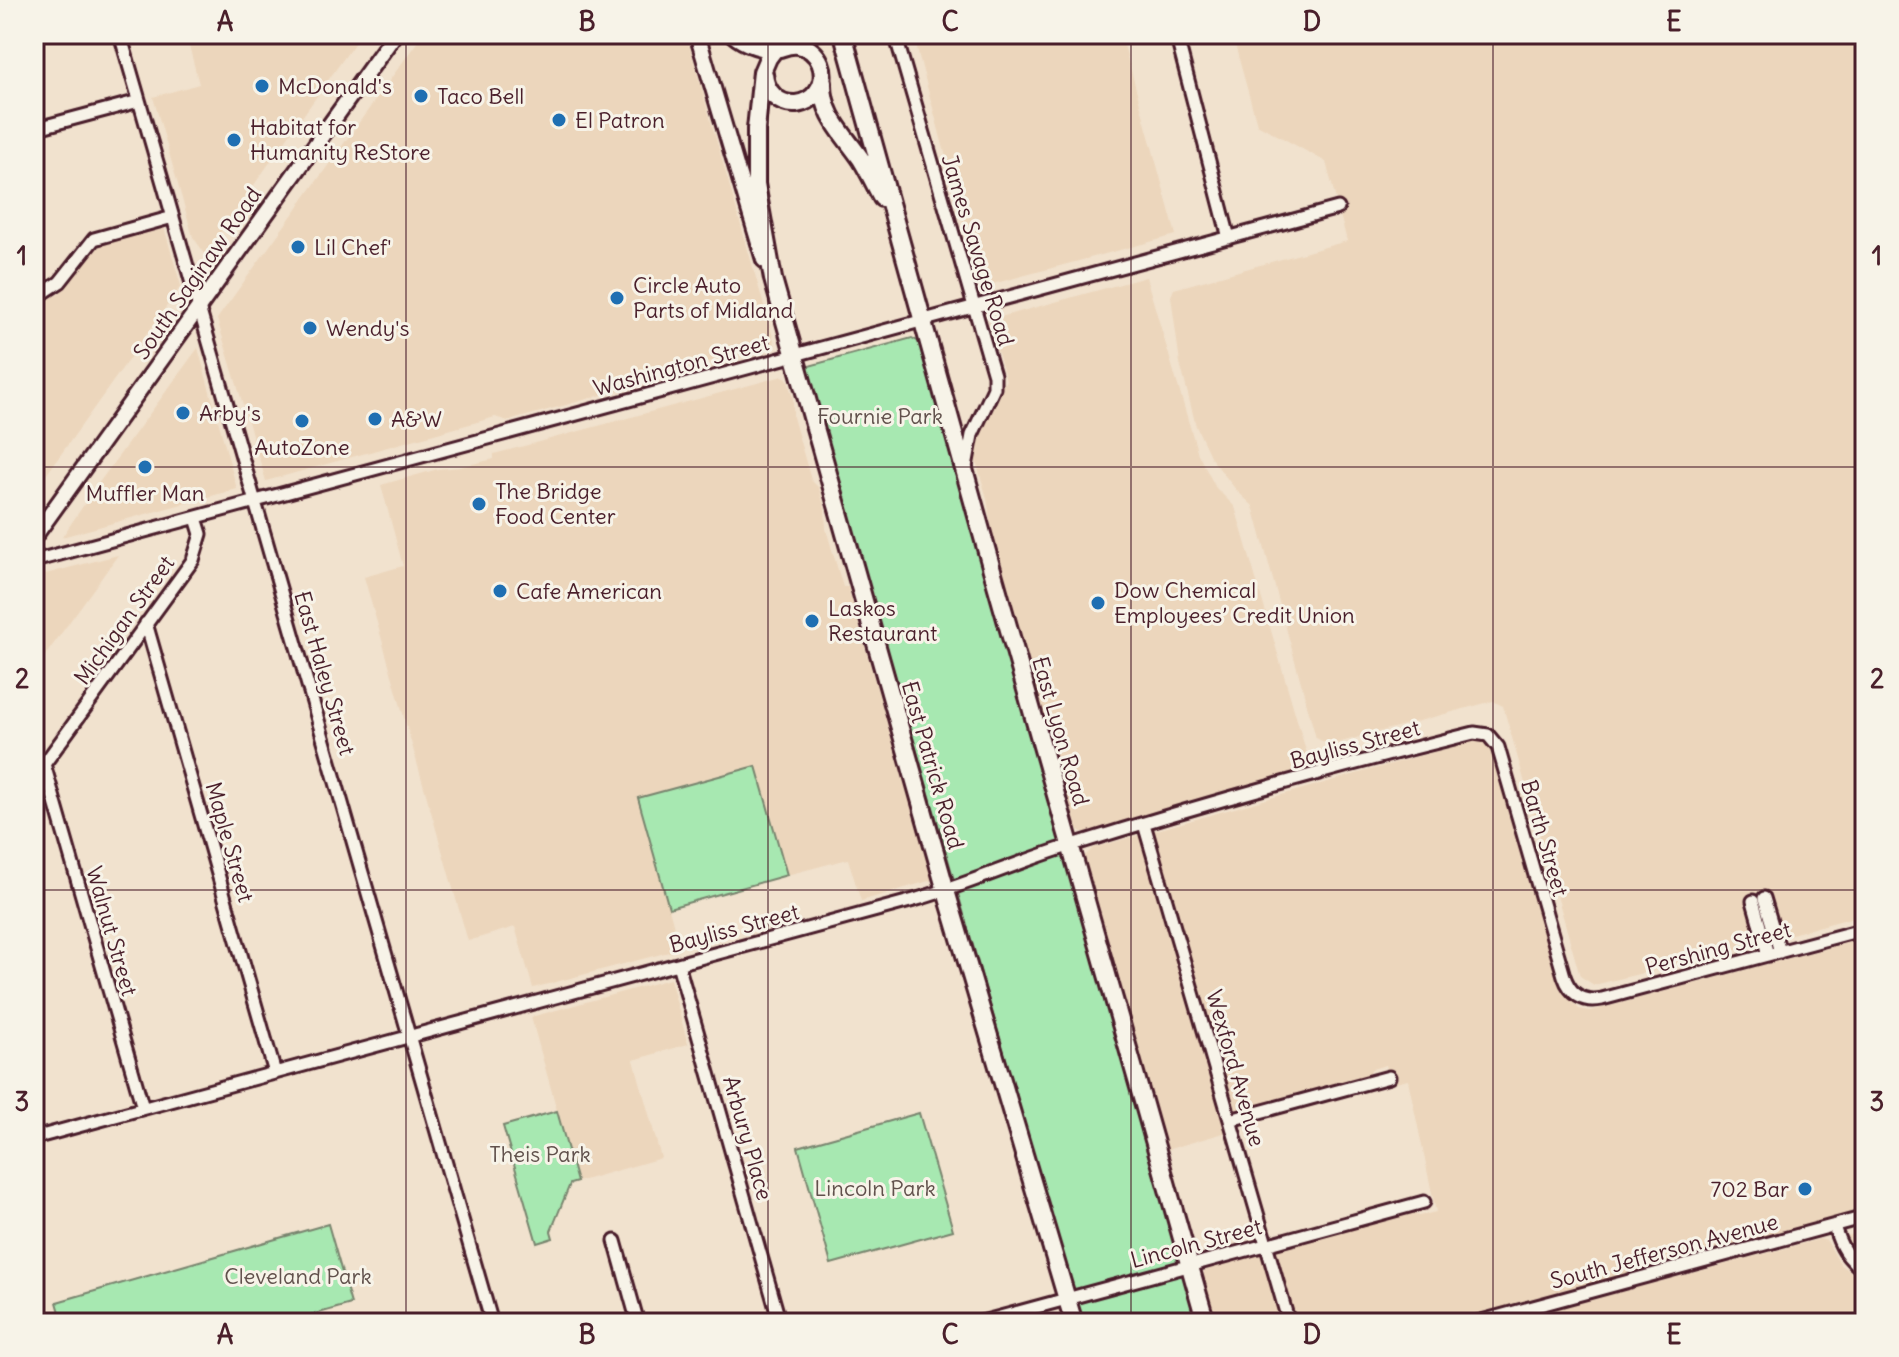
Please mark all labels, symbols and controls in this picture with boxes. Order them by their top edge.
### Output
text: A [217,5,234,38]
text: B [578,5,596,38]
text: C [941,5,959,38]
text: D [1303,5,1321,38]
text: E [1666,5,1682,38]
place label: McDonald's [278,72,392,100]
marker: McDonald's [253,77,271,95]
place label: Taco Bell [437,82,524,110]
marker: Taco Bell [412,87,430,105]
place label: El Patron [575,106,665,134]
marker: El Patron [550,111,568,129]
place label: Habitat for Humanity ReStore [250,113,431,166]
marker: Habitat for Humanity ReStore [225,131,243,149]
street label: James Savage Road [936,151,1020,349]
street label: South Saginaw Road [127,181,267,365]
place label: Lil Chef' [314,233,391,261]
marker: Lil Chef' [289,238,307,256]
text: 1 [17,239,27,272]
text: 1 [1872,239,1882,272]
place label: Circle Auto Parts of Midland [633,271,793,324]
marker: Circle Auto Parts of Midland [608,289,626,307]
place label: Wendy's [326,314,409,342]
marker: Wendy's [301,319,319,337]
street label: Washington Street [590,328,772,402]
place label: Arby's [199,399,261,427]
park label: Fournie Park [817,402,943,430]
marker: Arby's [174,404,192,422]
place label: A&W [391,405,442,433]
marker: A&W [366,410,384,428]
marker: AutoZone [293,412,311,430]
place label: AutoZone [254,433,350,461]
marker: Muffler Man [136,458,154,476]
place label: The Bridge Food Center [495,477,616,530]
place label: Muffler Man [86,479,204,507]
marker: The Bridge Food Center [470,495,488,513]
street label: Michigan Street [68,550,180,690]
place label: Dow Chemical Employees’ Credit Union [1114,576,1355,629]
place label: Cafe American [516,577,662,605]
marker: Cafe American [491,582,509,600]
street label: East Haley Street [288,588,362,758]
place label: Laskos Restaurant [828,594,937,647]
marker: Dow Chemical Employees’ Credit Union [1089,594,1107,612]
marker: Laskos Restaurant [803,612,821,630]
street label: East Lyon Road [1026,653,1096,809]
text: 2 [15,662,29,695]
text: 2 [1870,662,1884,695]
street label: East Patrick Road [896,678,970,852]
street label: Bayliss Street [1287,713,1423,775]
street label: Barth Street [1515,776,1575,900]
street label: Maple Street [200,779,260,905]
street label: Walnut Street [80,863,144,999]
street label: Bayliss Street [666,897,802,959]
street label: Pershing Street [1642,915,1794,981]
street label: Wexford Avenue [1200,986,1272,1150]
street label: Arbury Place [717,1073,779,1203]
text: 3 [15,1085,29,1118]
text: 3 [1870,1085,1884,1118]
park label: Theis Park [489,1140,591,1168]
park label: Lincoln Park [814,1174,936,1202]
place label: 702 Bar [1711,1175,1789,1203]
marker: 702 Bar [1796,1180,1814,1198]
street label: South Jefferson Avenue [1547,1207,1781,1295]
street label: Lincoln Street [1127,1212,1265,1274]
park label: Cleveland Park [224,1262,372,1290]
text: A [217,1318,234,1351]
text: B [578,1318,596,1351]
text: C [941,1318,959,1351]
text: D [1303,1318,1321,1351]
text: E [1666,1318,1682,1351]

